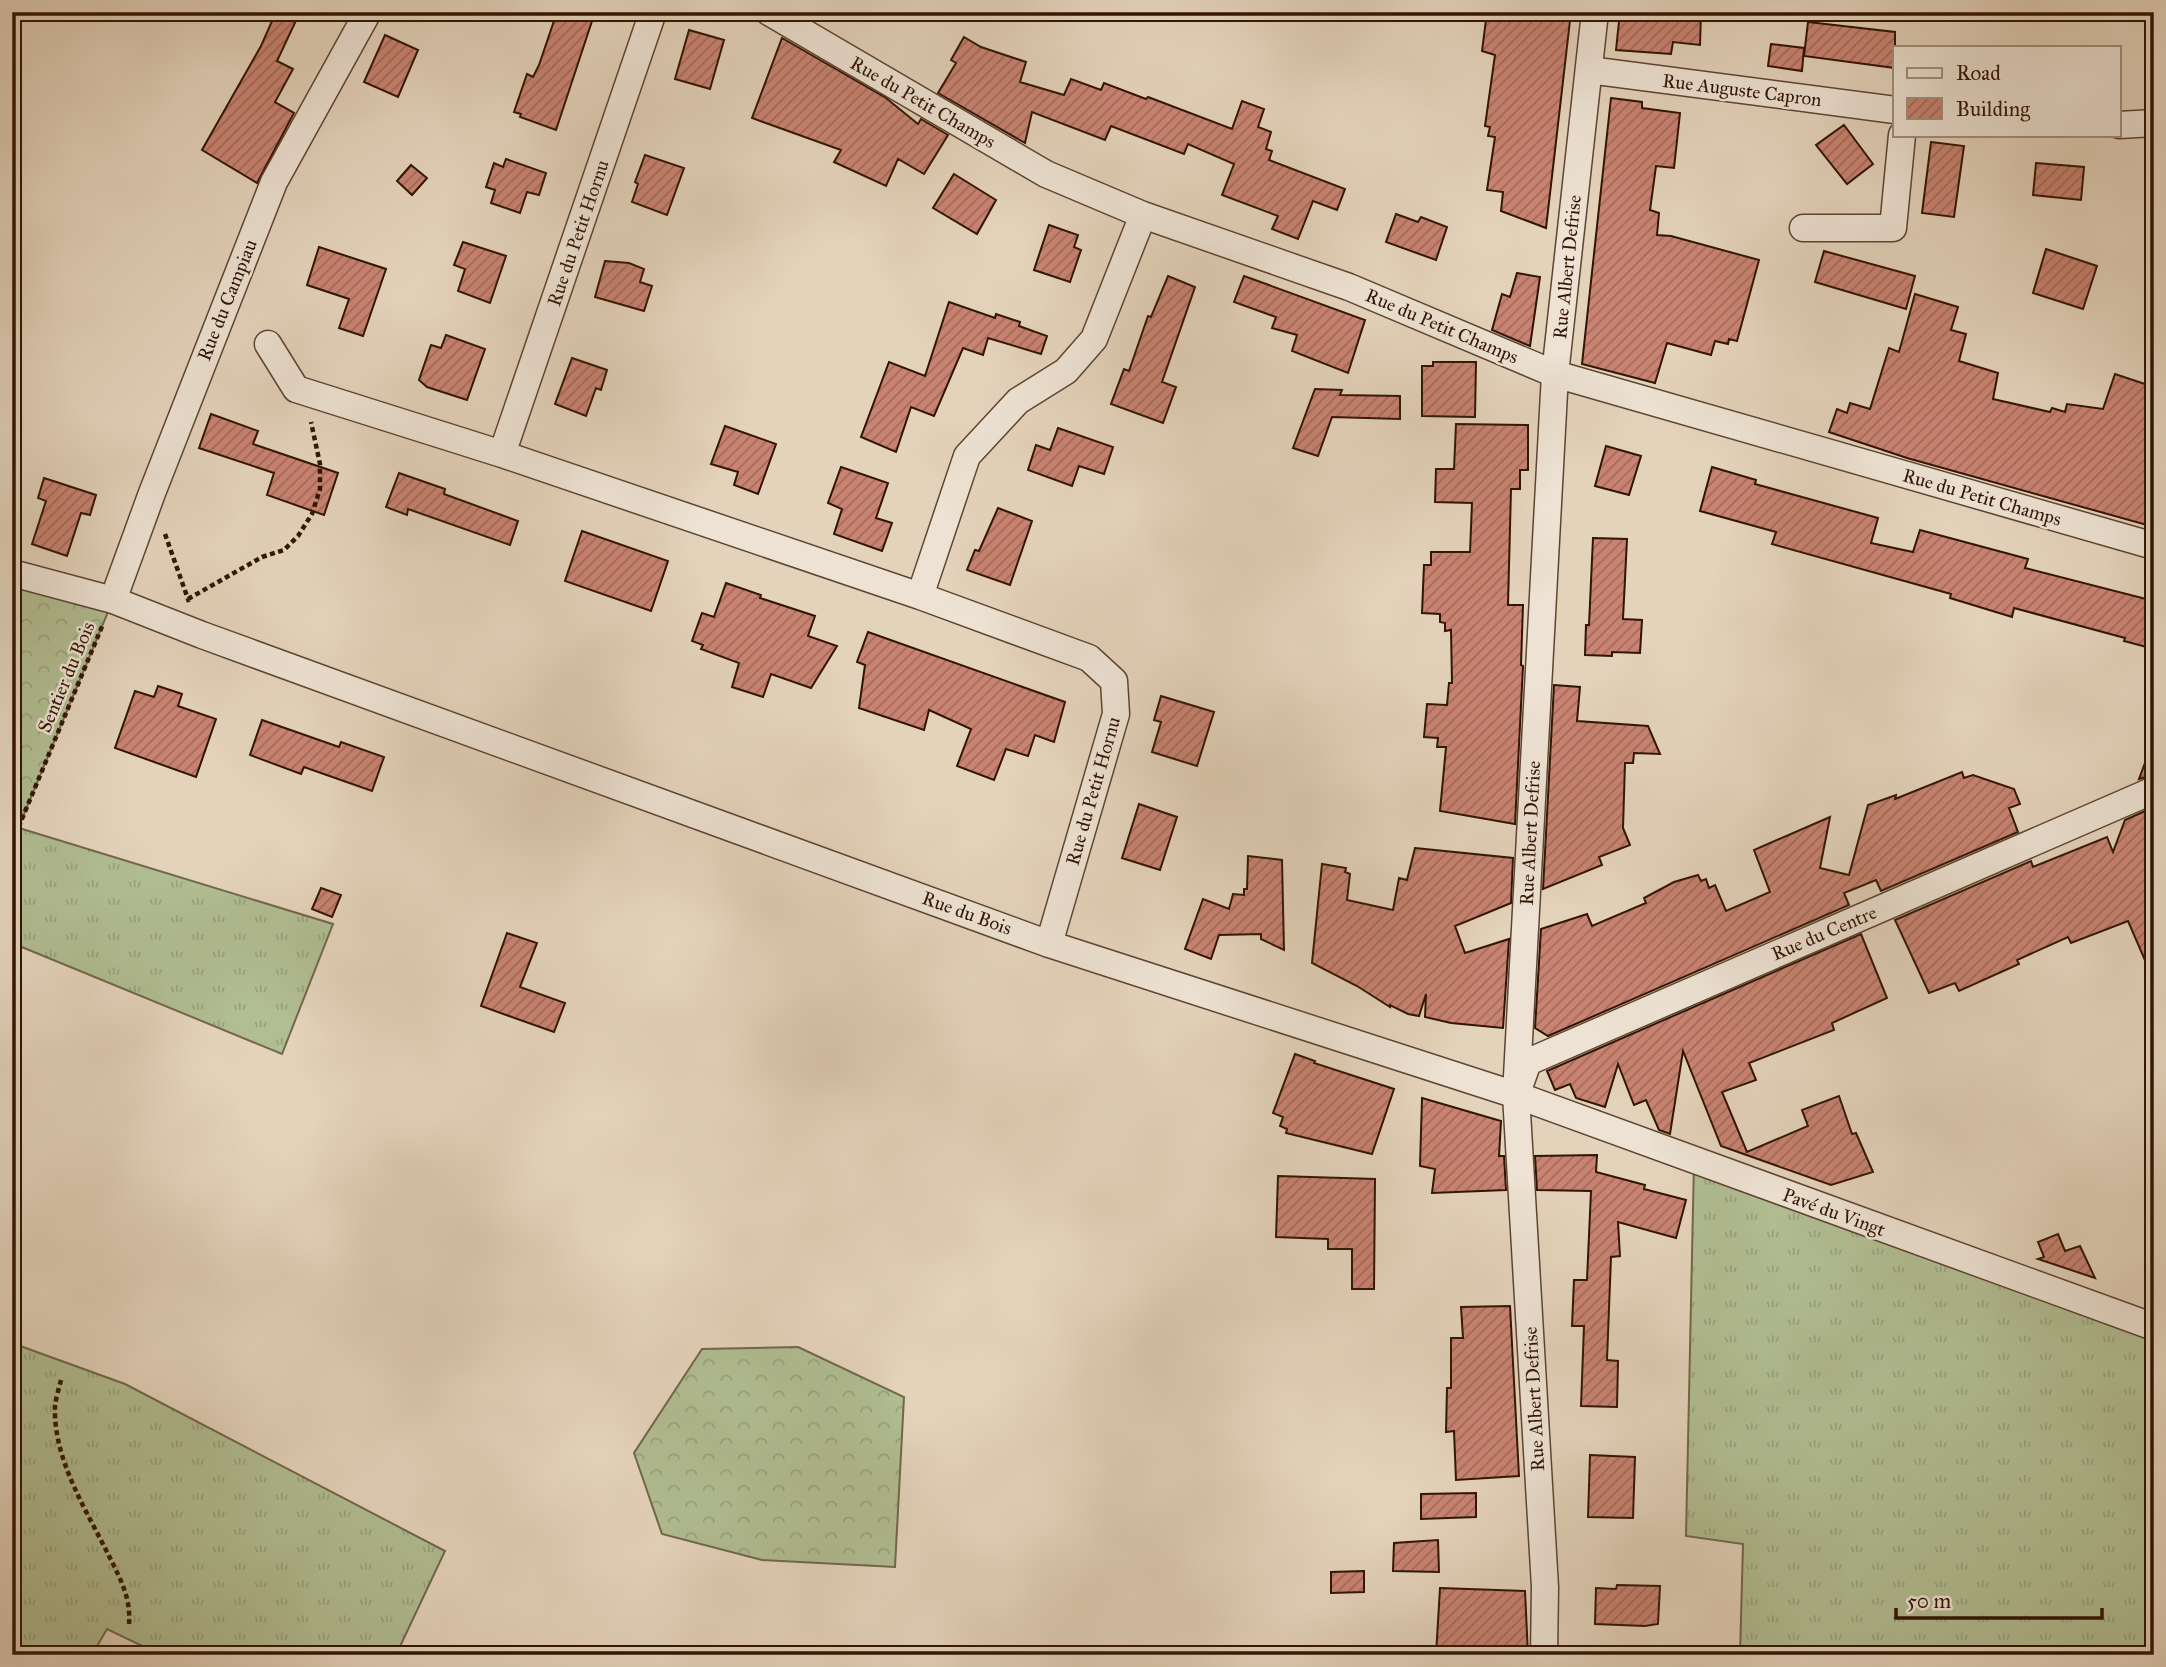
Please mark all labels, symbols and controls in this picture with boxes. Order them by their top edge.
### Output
legend [1893,46,2120,136]
street label: Rue du Petit Champs [846,51,1000,153]
text: Road [1956,60,2001,86]
street label: Rue Auguste Capron [1661,69,1823,112]
text: Building [1956,96,2030,122]
street label: Rue du Petit Hornu [542,157,614,309]
street label: Rue Albert Defrise [1548,194,1586,340]
street label: Rue du Campiau [192,236,262,364]
street label: Rue du Petit Champs [1362,283,1522,369]
street label: Rue du Petit Champs [1900,463,2064,531]
street label: Sentier du Bois [32,618,100,736]
street label: Rue du Petit Hornu [1061,714,1125,868]
street label: Rue Albert Defrise [1515,760,1545,906]
street label: Rue du Bois [919,886,1015,940]
street label: Rue du Centre [1768,901,1880,965]
street label: Pavé du Vingt [1779,1183,1889,1242]
street label: Rue Albert Defrise [1519,1326,1549,1472]
scale bar [1896,1576,2103,1620]
text: 50 m [1907,1588,1952,1614]

